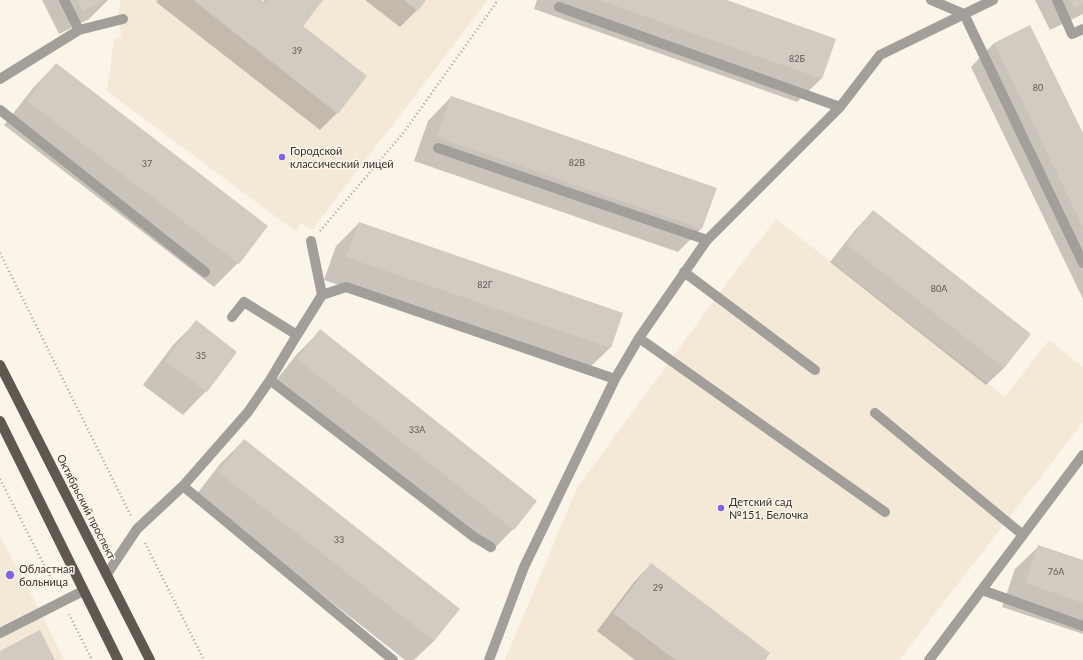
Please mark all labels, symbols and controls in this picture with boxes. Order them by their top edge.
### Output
house number: 39 [292,46,302,56]
house number: 82Б [789,54,805,64]
house number: 80 [1033,83,1043,93]
place label: Городской классический лицей [290,144,394,170]
marker: Городской классический лицей [277,152,287,162]
house number: 82В [569,158,585,168]
house number: 37 [142,159,152,169]
house number: 82Г [477,280,493,290]
house number: 80А [931,284,947,294]
house number: 35 [196,351,206,361]
house number: 33А [409,425,425,435]
street label: Октябрьский проспект [54,452,118,562]
place label: Детский сад №151, Белочка [729,495,808,521]
marker: Детский сад №151, Белочка [716,503,726,513]
house number: 33 [334,535,344,545]
place label: Областная больница [19,562,74,588]
house number: 76А [1048,567,1064,577]
marker: Областная больница [4,569,16,581]
house number: 29 [653,583,663,593]

